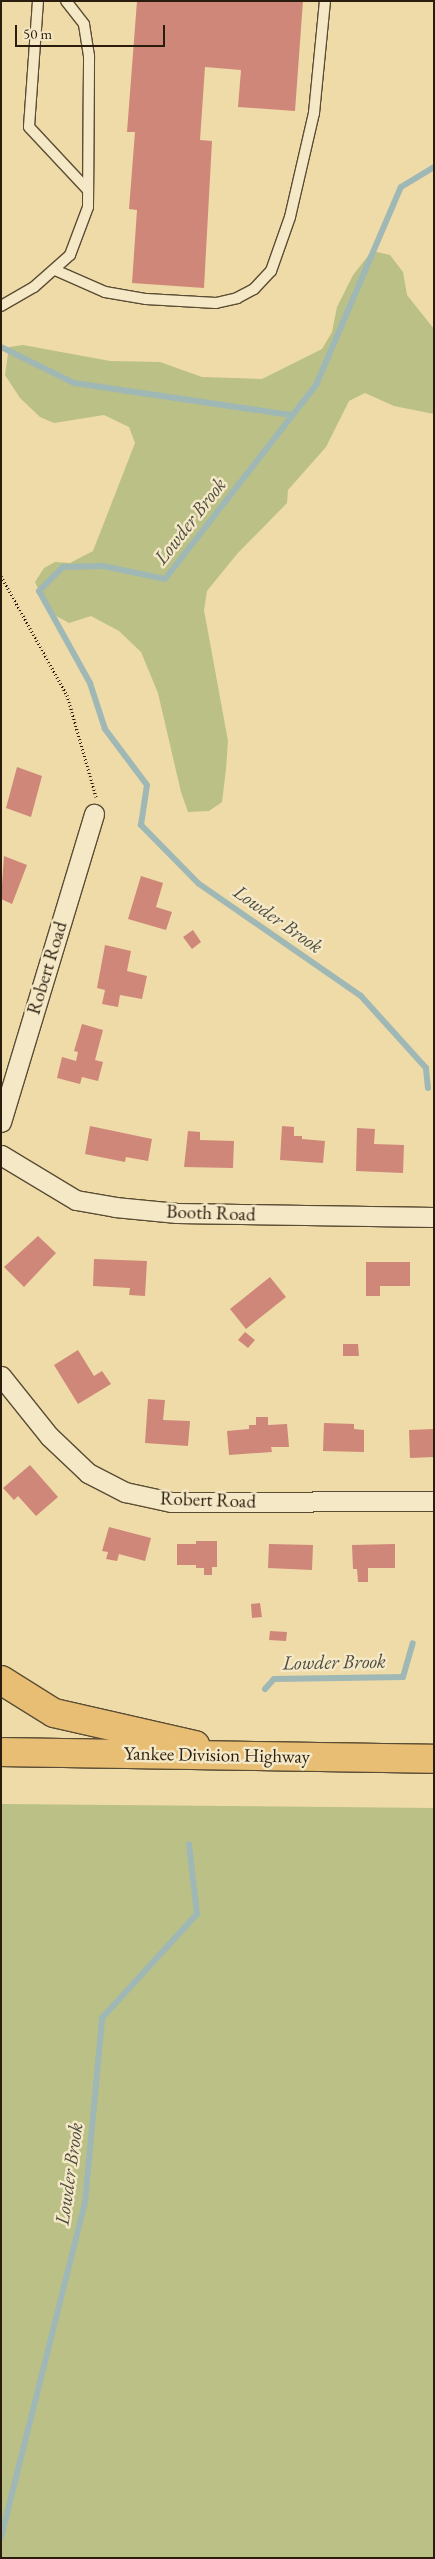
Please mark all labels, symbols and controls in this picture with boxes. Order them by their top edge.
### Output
scale bar [18,15,168,47]
text: 50 m [23,24,52,43]
water label: Lowder Brook [149,473,231,569]
water label: Lowder Brook [229,880,327,958]
street label: Robert Road [22,919,72,1017]
street label: Booth Road [166,1200,256,1226]
street label: Robert Road [160,1487,256,1513]
water label: Lowder Brook [282,1649,386,1675]
street label: Yankee Division Highway [124,1742,310,1768]
water label: Lowder Brook [50,2121,88,2227]

